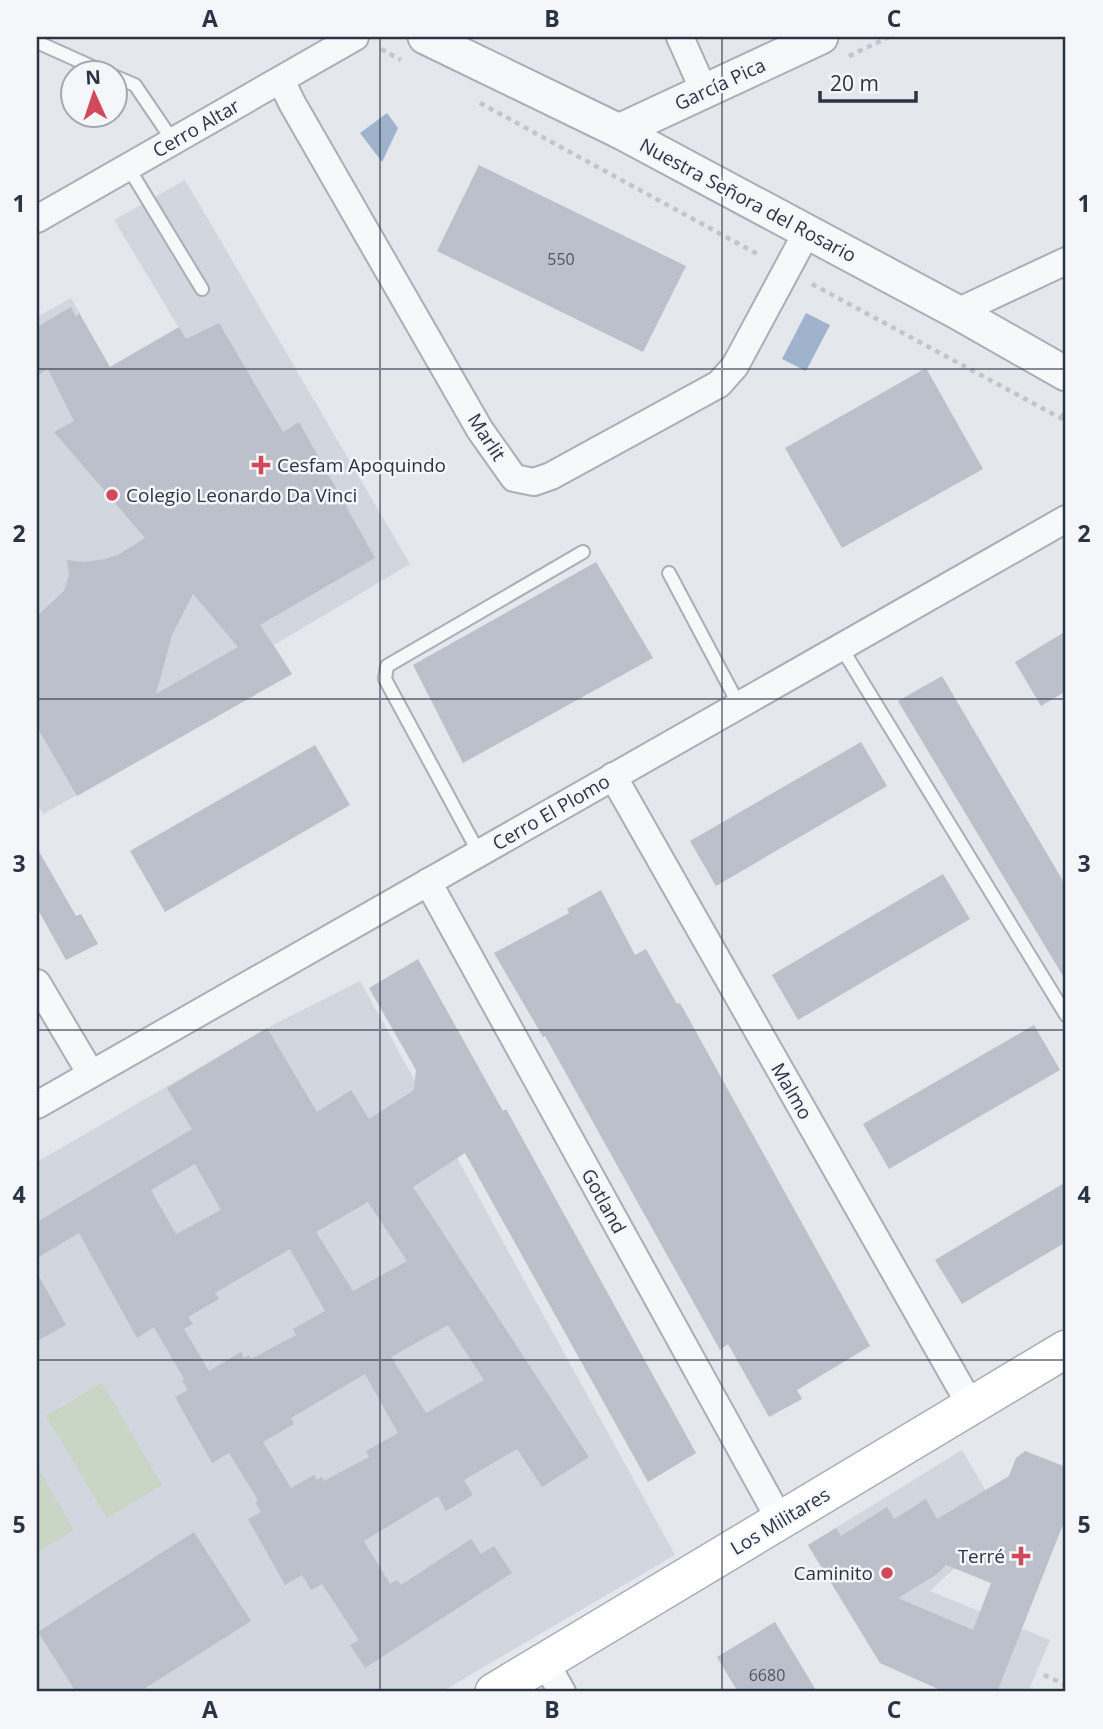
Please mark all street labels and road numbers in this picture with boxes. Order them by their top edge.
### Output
street label: García Pica [670,52,770,116]
street label: Cerro Altar [148,93,244,163]
street label: Nuestra Señora del Rosario [635,132,861,268]
street label: Marlit [462,408,512,466]
street label: Cerro El Plomo [488,768,614,856]
street label: Malmo [765,1058,819,1124]
street label: Gotland [576,1164,632,1238]
street label: Los Militares [725,1481,835,1561]

